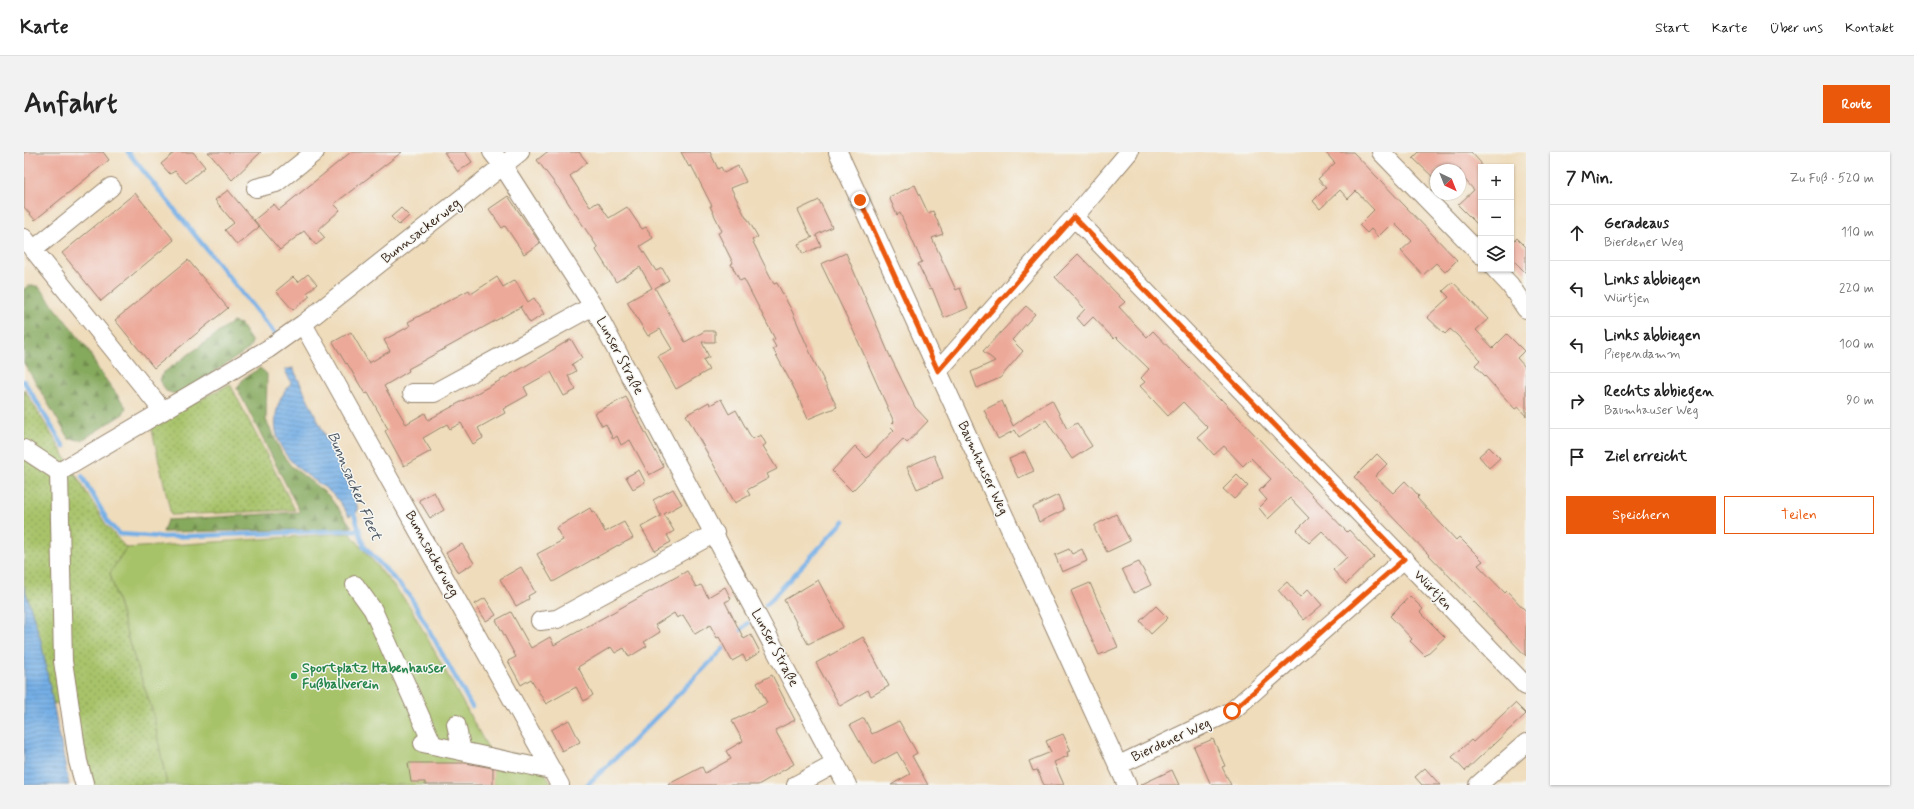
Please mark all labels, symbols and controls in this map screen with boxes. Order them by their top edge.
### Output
text: Karte [20,15,69,40]
text: Start [1655,19,1690,37]
text: Karte [1712,19,1747,37]
text: Über uns [1769,19,1823,37]
text: Kontakt [1845,19,1894,37]
button: Route [1823,85,1890,123]
text: Anfahrt [24,86,117,123]
north arrow [1430,164,1466,200]
map controls [1478,164,1514,272]
button: + [1478,164,1514,200]
text: 7 Min. [1566,167,1613,189]
text: Zu Fuß · 520 m [1789,170,1874,187]
route end [851,191,869,209]
street label: Bunnsackerweg [378,194,465,268]
button: − [1478,200,1514,236]
text: Geradeaus [1604,214,1669,234]
icon: ahead [1566,222,1588,244]
text: 110 m [1841,224,1874,241]
text: Bierdener Weg [1604,234,1683,251]
button: layers [1478,236,1514,272]
text: Links abbiegen [1604,270,1701,290]
icon: left [1566,278,1588,300]
text: 220 m [1839,280,1874,297]
text: Würtjen [1604,290,1649,307]
street label: Lunser Straße [592,314,648,398]
text: Links abbiegen [1604,326,1701,346]
icon: left [1566,334,1588,356]
text: 100 m [1839,336,1874,353]
text: Piependamm [1604,346,1681,363]
text: Rechts abbiegen [1604,382,1714,402]
icon: right [1566,390,1588,412]
text: 90 m [1846,392,1874,409]
text: Baumhauser Weg [1604,402,1698,419]
street label: Baumhauser Weg [953,418,1013,518]
water label: Bunnsacker Fleet [322,428,386,545]
icon: arrive [1566,446,1588,468]
text: Ziel erreicht [1604,447,1687,467]
button: Speichern [1566,496,1716,534]
button: Teilen [1724,496,1874,534]
street label: Bunnsackerweg [400,508,463,601]
street label: Würtjen [1410,566,1456,614]
street label: Lunser Straße [747,606,803,690]
place label: Sportplatz Habenhauser Fußballverein [302,659,446,693]
marker: Sportplatz Habenhauser Fußballverein [289,671,299,681]
route start [1223,702,1241,720]
street label: Bierdener Weg [1129,714,1213,766]

